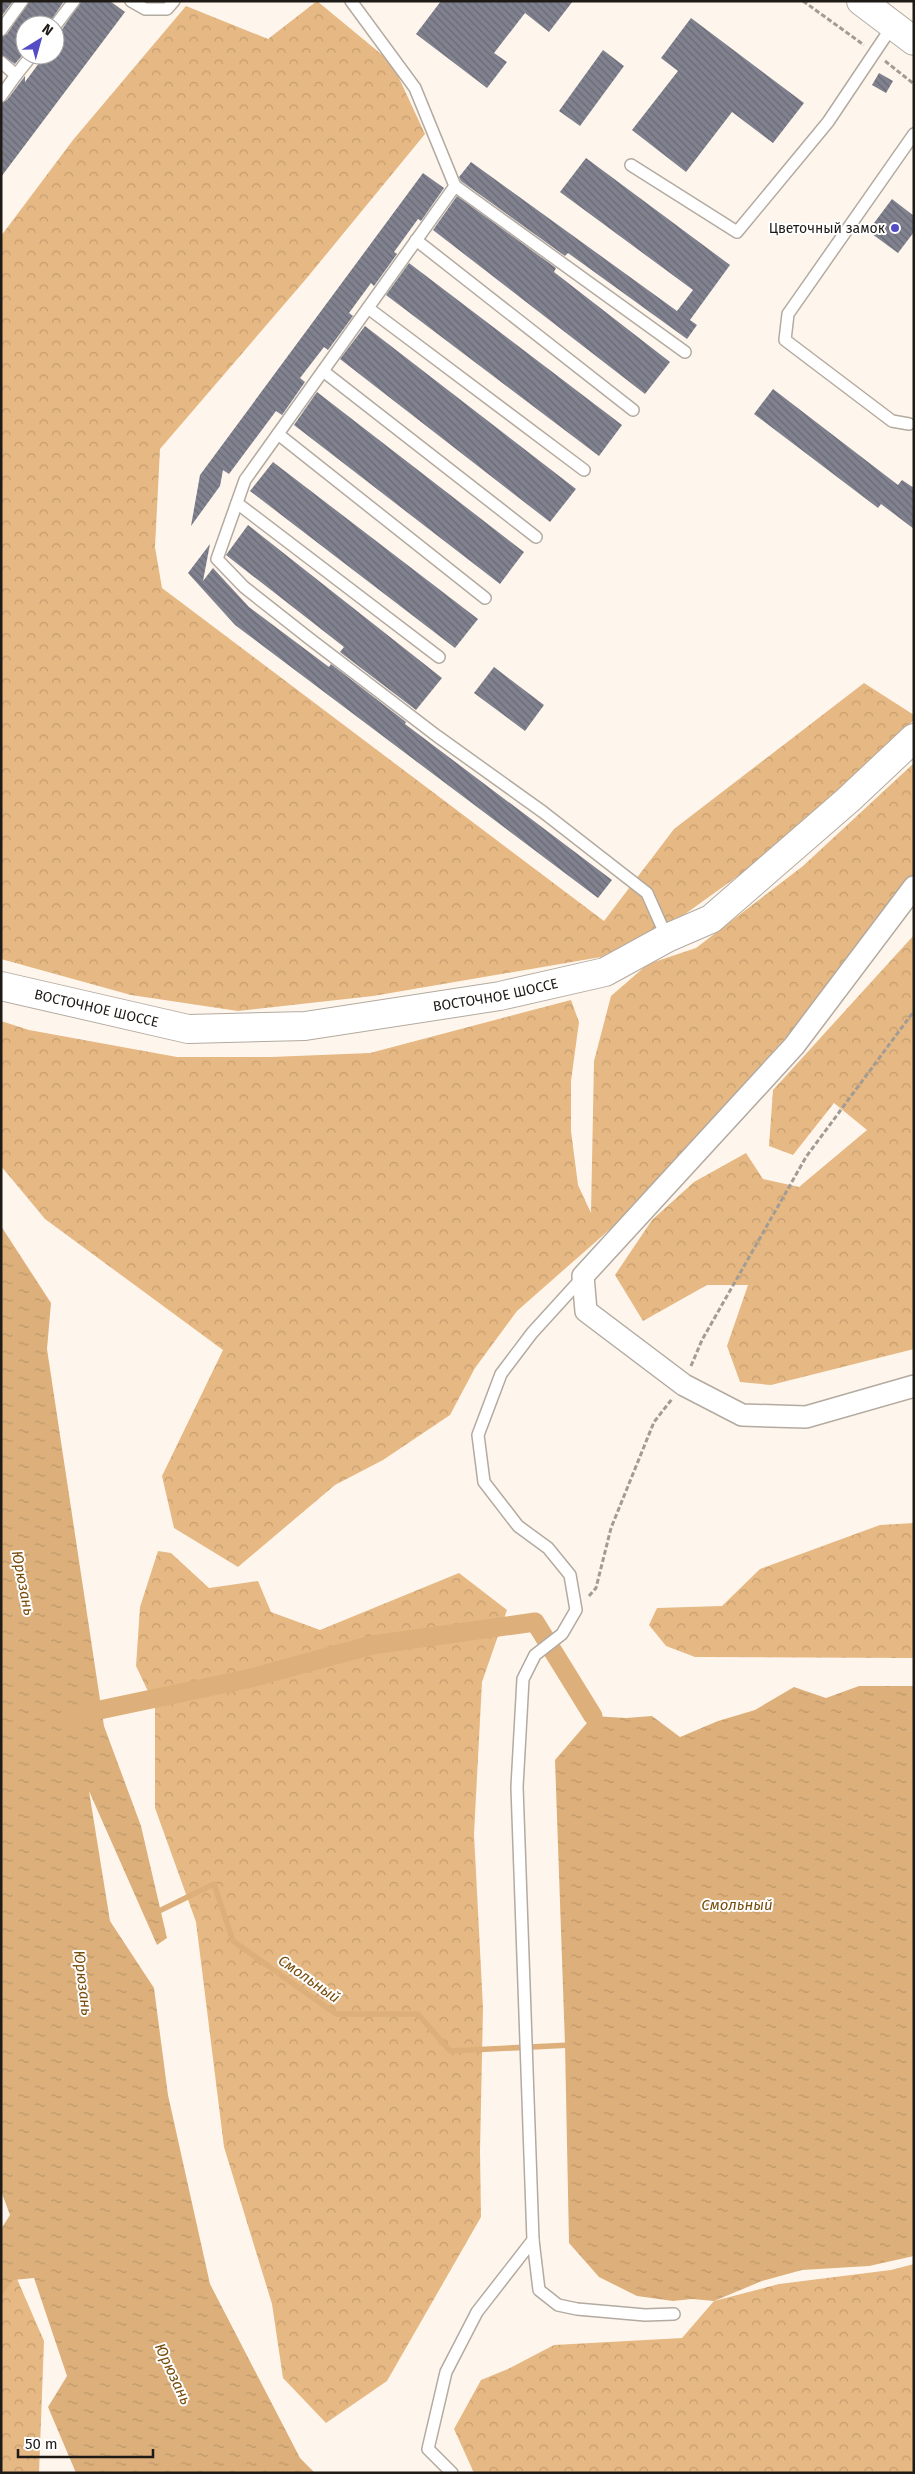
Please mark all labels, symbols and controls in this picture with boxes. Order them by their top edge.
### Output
north arrow [15,15,65,65]
text: N [39,20,56,40]
place label: Цветочный замок [769,220,886,237]
marker: Цветочный замок [889,222,901,234]
street label: ВОСТОЧНОЕ ШОССЕ [432,975,560,1015]
street label: ВОСТОЧНОЕ ШОССЕ [33,985,160,1030]
water label: Юрюзань [8,1549,38,1617]
water label: Смольный [701,1896,773,1914]
water label: Юрюзань [70,1949,96,2017]
water label: Смольный [275,1951,343,2007]
water label: Юрюзань [151,2340,195,2408]
scale bar [18,2426,152,2458]
text: 50 m [25,2435,58,2453]

